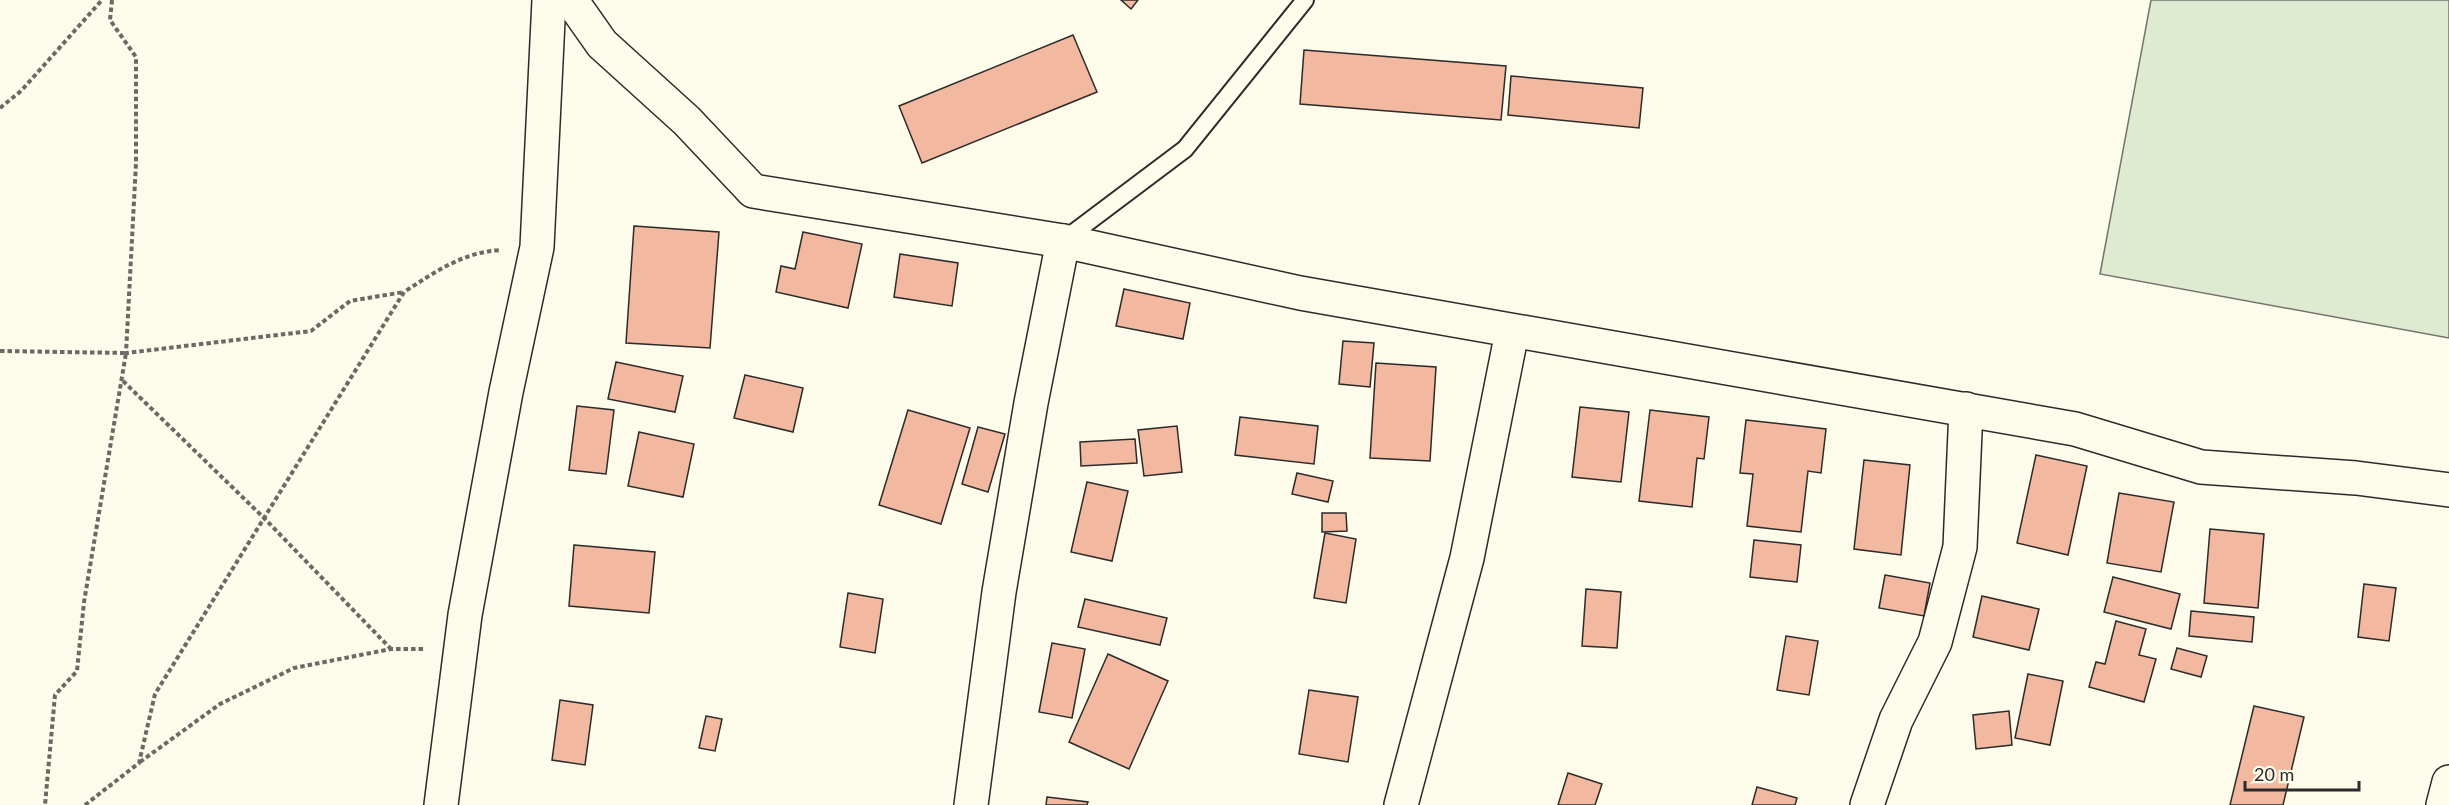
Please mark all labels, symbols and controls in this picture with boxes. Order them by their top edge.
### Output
scale bar [2245,754,2359,792]
text: 20 m [2254,763,2294,785]

